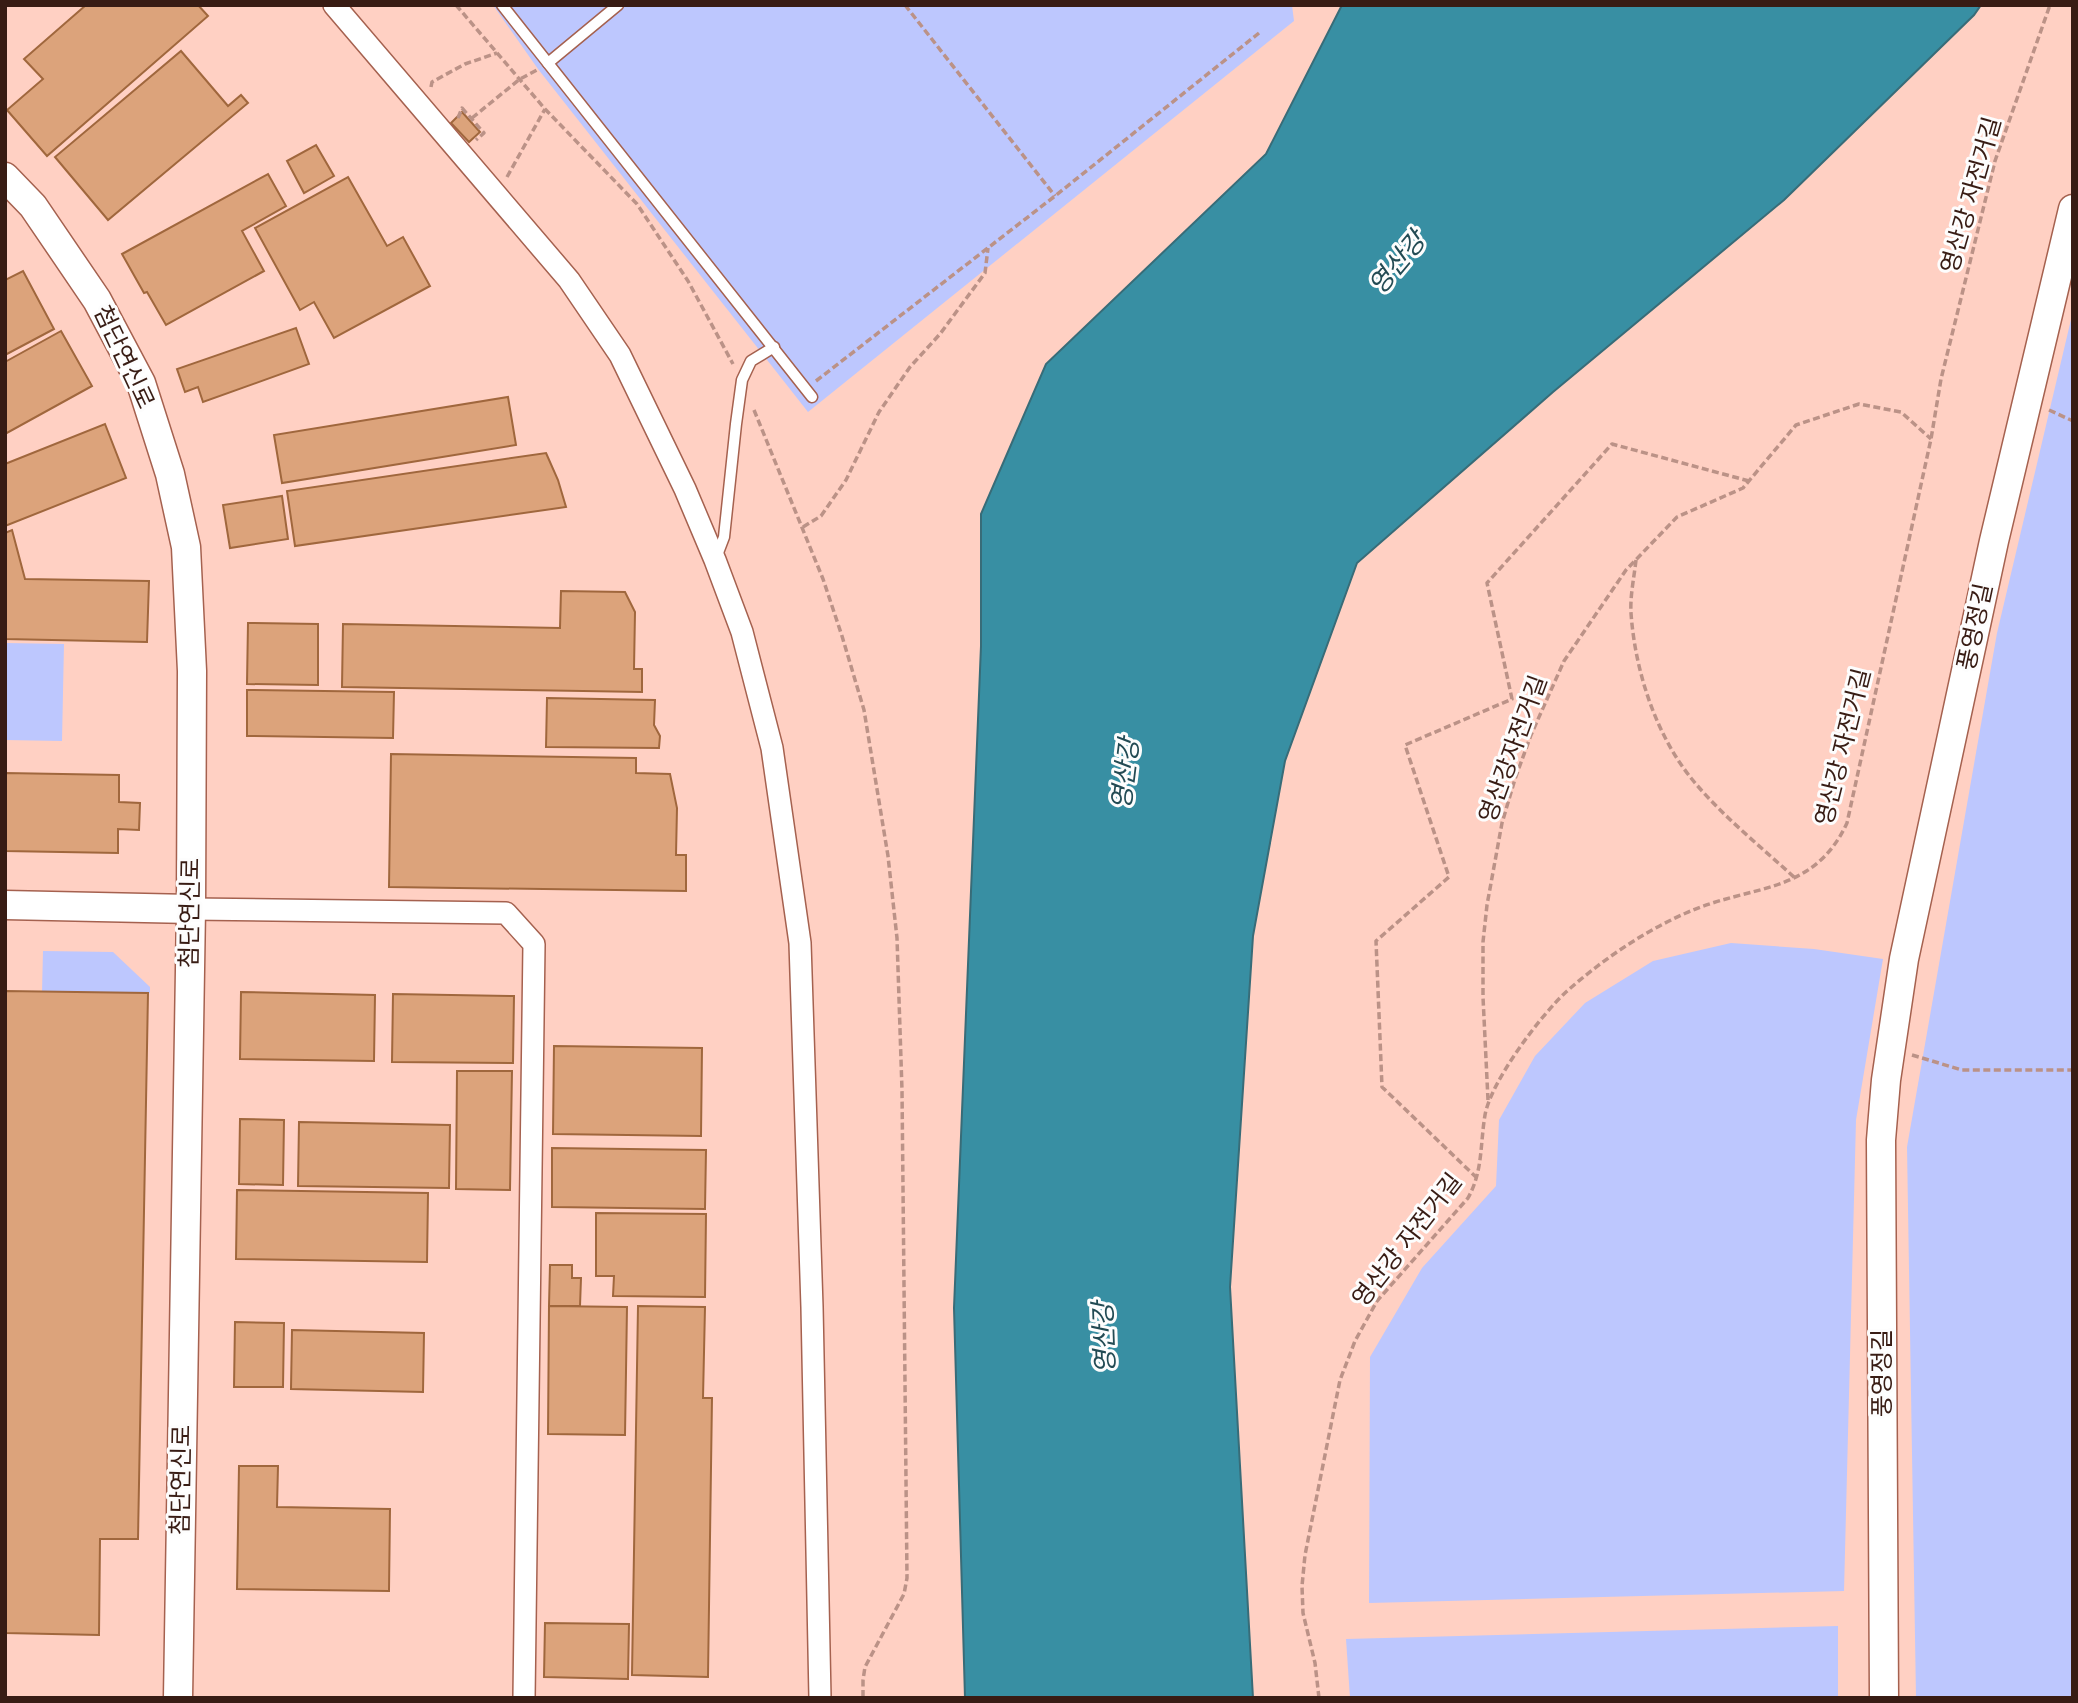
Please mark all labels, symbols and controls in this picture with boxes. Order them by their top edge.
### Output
street label: 영산강 자전거길 [1933,113,2007,276]
water label: 영산강 [1361,222,1434,301]
street label: 첨단연신로 [88,300,162,413]
street label: 풍영정길 [1950,580,1998,673]
street label: 영산강 자전거길 [1808,665,1876,829]
street label: 영산강자전거길 [1472,671,1553,826]
water label: 영산강 [1104,733,1146,812]
street label: 첨단연신로 [173,858,205,968]
street label: 영산강 자전거길 [1345,1167,1468,1312]
water label: 영산강 [1086,1299,1121,1374]
street label: 풍영정길 [1866,1329,1896,1417]
street label: 첨단연신로 [164,1425,196,1535]

